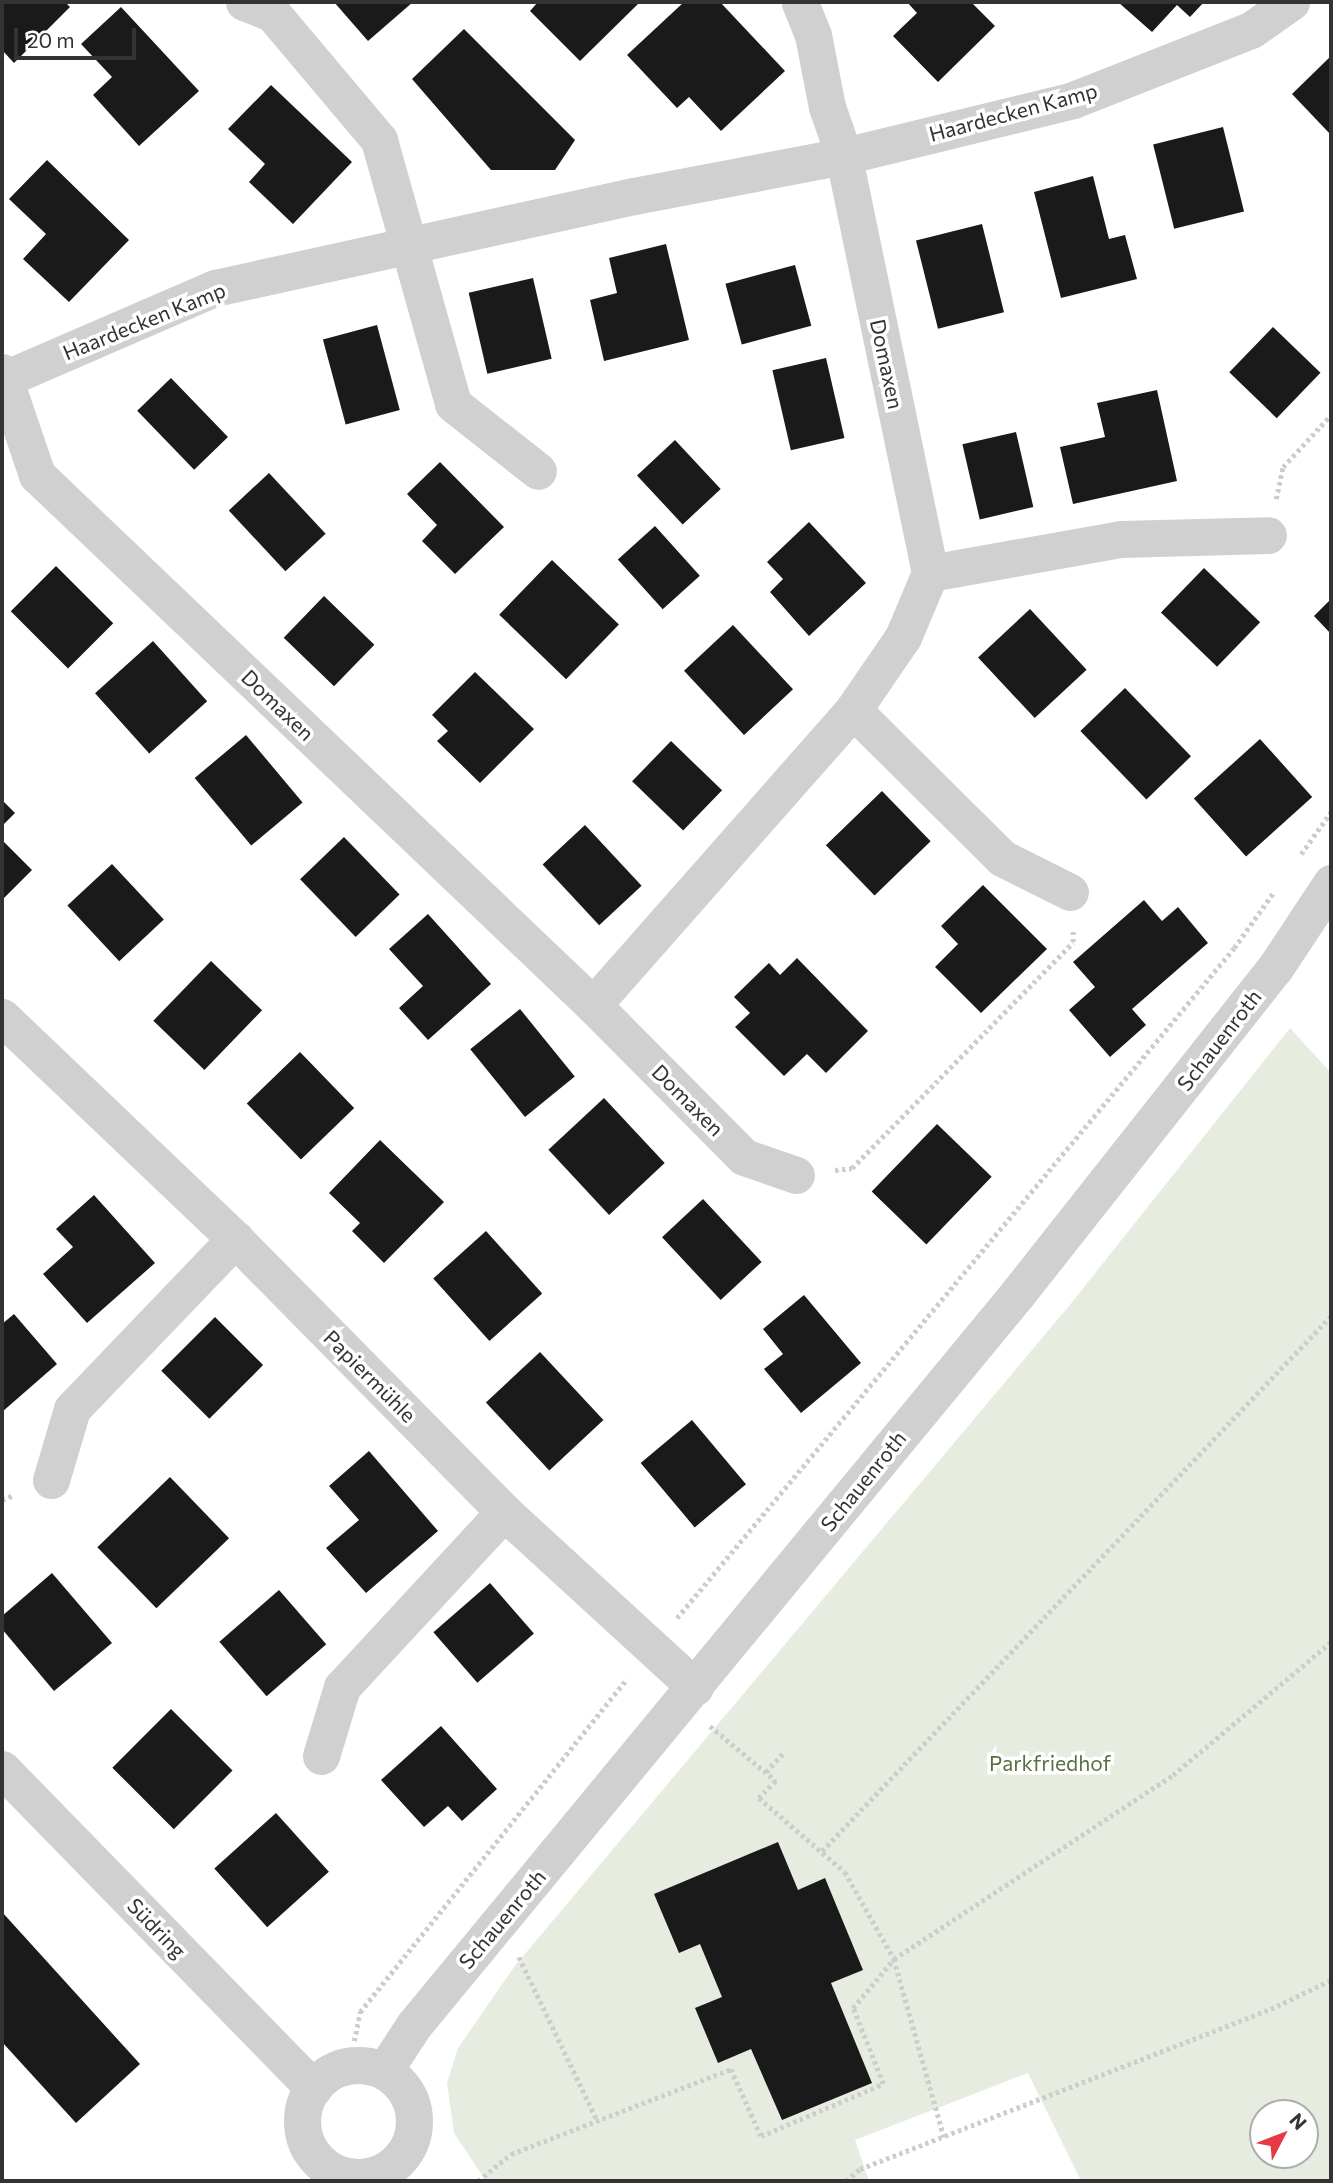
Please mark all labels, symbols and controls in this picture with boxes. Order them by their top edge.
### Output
scale bar [18,14,140,58]
text: 20 m [27,27,75,52]
street label: Haardecken Kamp [926,77,1100,147]
street label: Haardecken Kamp [59,277,229,365]
street label: Domaxen [865,317,909,411]
street label: Domaxen [236,664,320,746]
street label: Schauenroth [1172,984,1266,1096]
street label: Domaxen [647,1059,729,1141]
street label: Papiermühle [319,1325,421,1427]
street label: Schauenroth [815,1426,911,1536]
park label: Parkfriedhof [989,1750,1111,1776]
street label: Schauenroth [453,1864,551,1974]
street label: Südring [122,1893,192,1963]
north arrow [1249,2099,1319,2169]
text: N [1285,2108,1312,2134]

